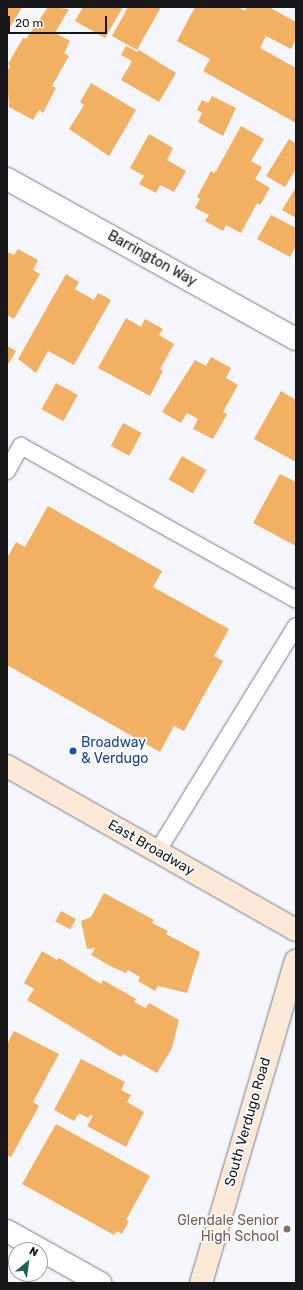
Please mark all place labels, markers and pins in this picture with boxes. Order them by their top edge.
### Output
place label: Broadway & Verdugo [81,735,149,768]
marker: Broadway & Verdugo [68,746,78,756]
place label: Glendale Senior High School [177,1213,279,1246]
marker: Glendale Senior High School [282,1224,292,1234]

